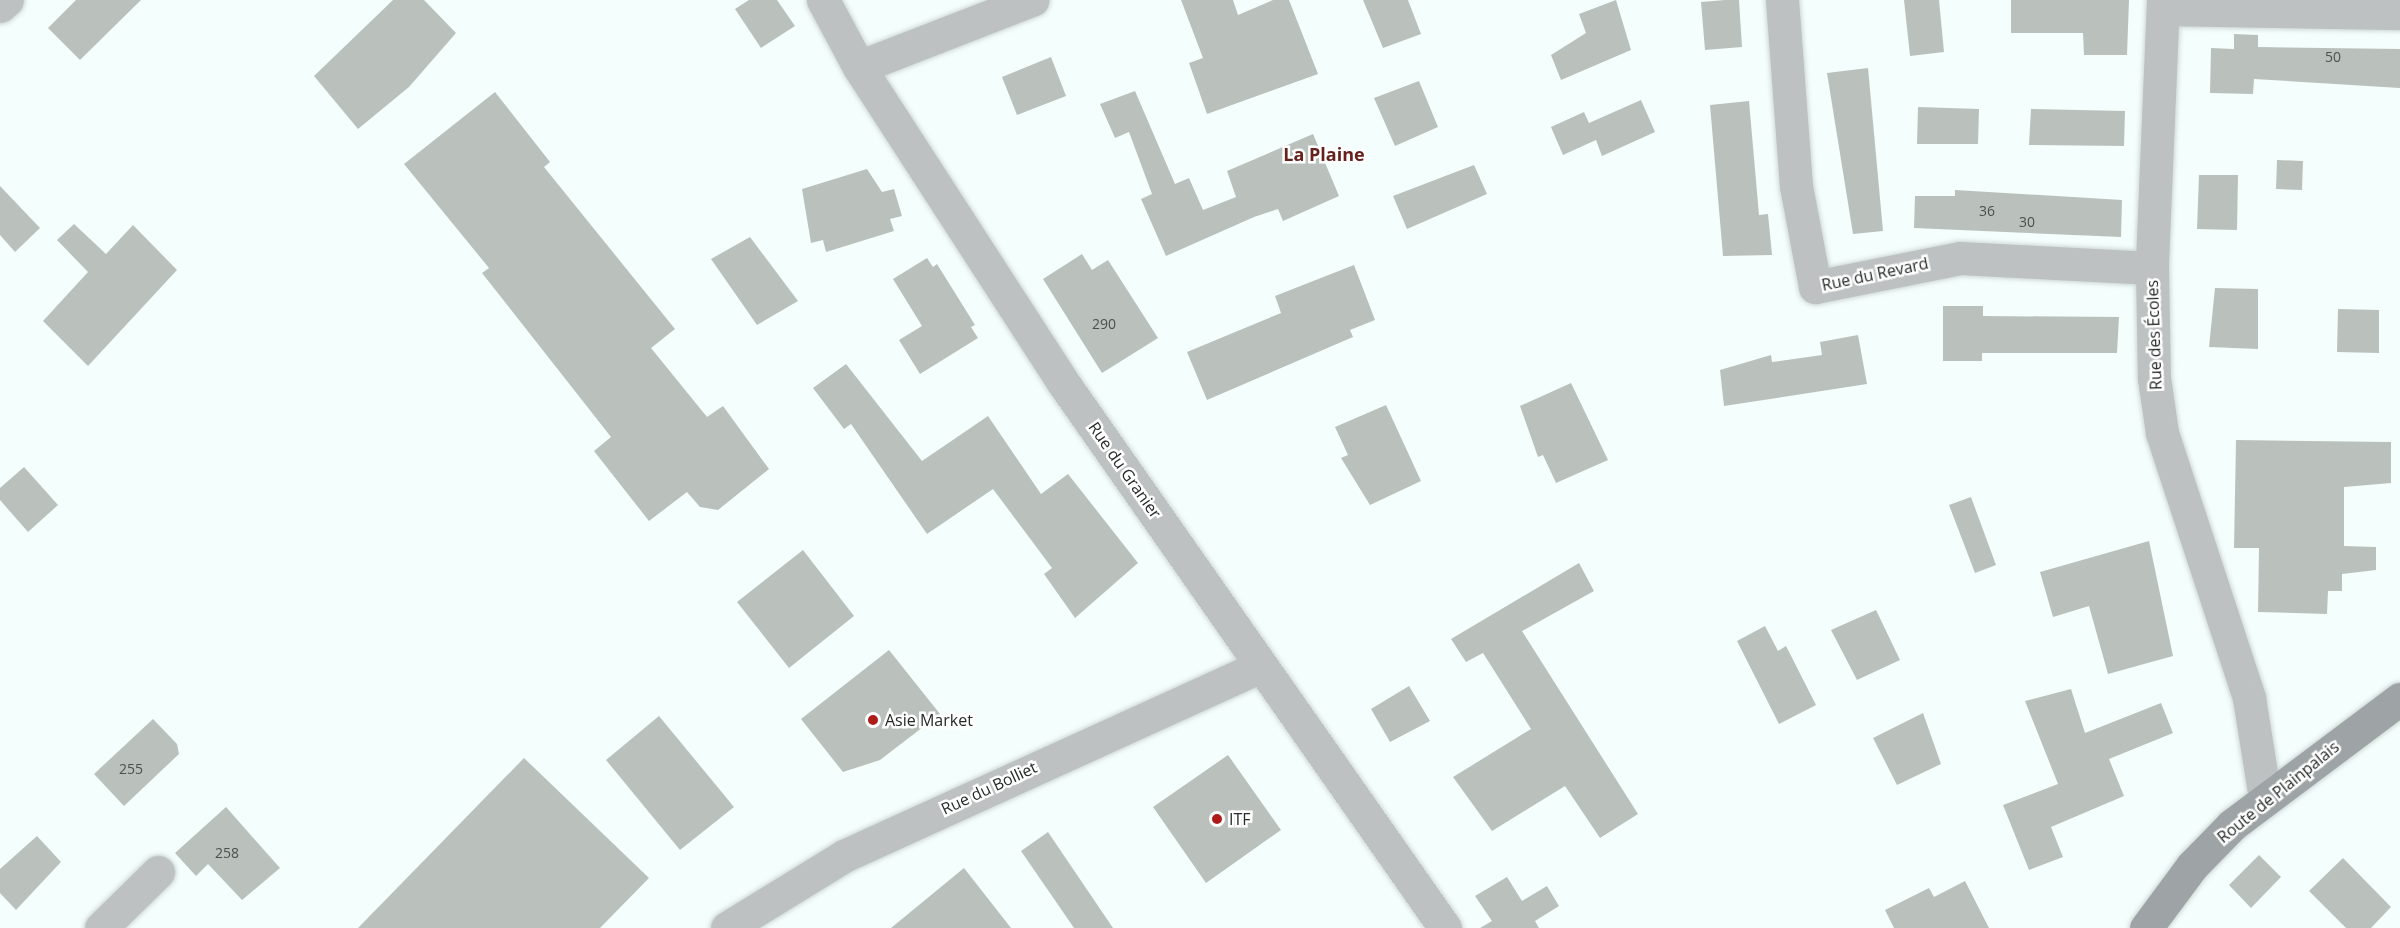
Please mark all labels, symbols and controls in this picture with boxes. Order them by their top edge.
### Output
house number: 50 [2325,49,2341,65]
district label: La Plaine [1283,143,1365,165]
house number: 36 [1979,203,1995,219]
house number: 30 [2019,214,2035,230]
street label: Rue du Revard [1820,253,1930,295]
street label: Rue des Écoles [2142,280,2166,390]
house number: 290 [1092,316,1116,332]
street label: Rue du Granier [1085,418,1165,522]
place label: Asie Market [885,710,973,730]
marker: Asie Market [866,713,880,727]
street label: Route de Plainpalais [2213,737,2343,847]
street label: Rue du Bolliet [938,757,1040,819]
house number: 255 [119,761,143,777]
place label: ITF [1229,809,1251,829]
marker: ITF [1210,812,1224,826]
house number: 258 [215,845,239,861]

